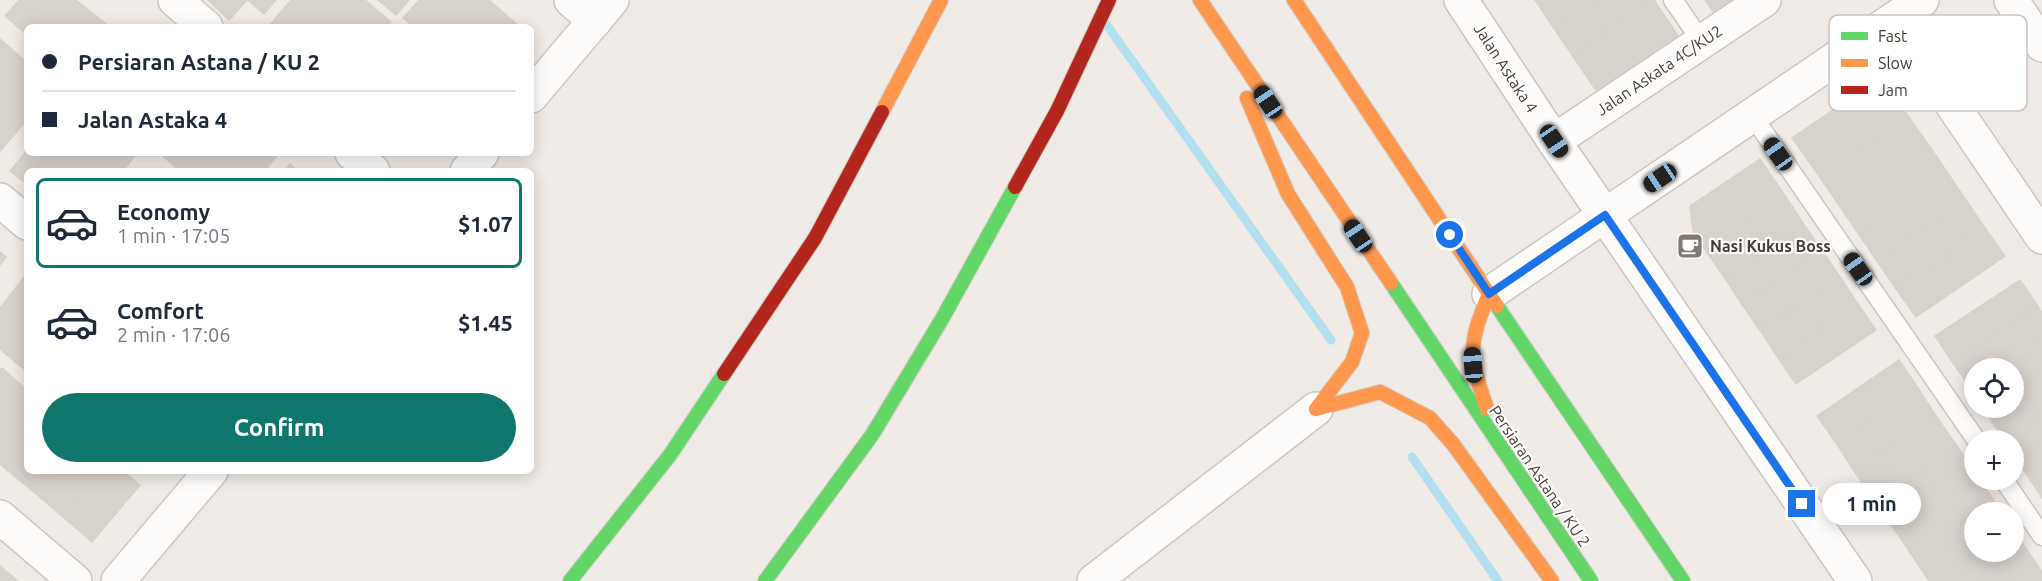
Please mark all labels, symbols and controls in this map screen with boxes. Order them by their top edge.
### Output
legend [1829,15,2027,111]
street label: Jalan Astaka 4 [1471,20,1541,116]
street label: Jalan Askata 4C/KU2 [1593,21,1725,119]
text: Fast [1878,27,1908,45]
text: Persiaran Astana / KU 2 [78,49,320,74]
text: Slow [1878,54,1913,72]
text: Jam [1878,81,1908,99]
car [1250,82,1286,122]
text: Jalan Astaka 4 [78,107,227,132]
car [1536,121,1572,161]
car [1760,134,1796,174]
car [1640,160,1680,196]
icon: car [45,196,99,250]
text: Economy [117,199,210,224]
text: $1.07 [458,211,513,236]
car [1340,216,1376,256]
route start [1436,221,1463,248]
text: 1 min · 17:05 [117,224,231,247]
cafe icon: Nasi Kukus Boss [1675,231,1705,261]
place label: Nasi Kukus Boss [1710,237,1831,255]
car [1840,249,1876,289]
icon: car [45,295,99,349]
text: Comfort [117,298,204,323]
text: $1.45 [458,310,513,335]
text: 2 min · 17:06 [117,323,231,346]
car [1463,346,1483,384]
map controls [1964,358,2024,562]
button: locate [1964,358,2024,418]
button: Confirm [42,393,516,462]
street label: Persiaran Astana / KU 2 [1486,402,1594,550]
button: + [1964,430,2024,490]
callout: 1 min [1823,483,1922,525]
route end [1788,490,1815,517]
text: 1 min [1846,492,1897,515]
button: − [1964,502,2024,562]

